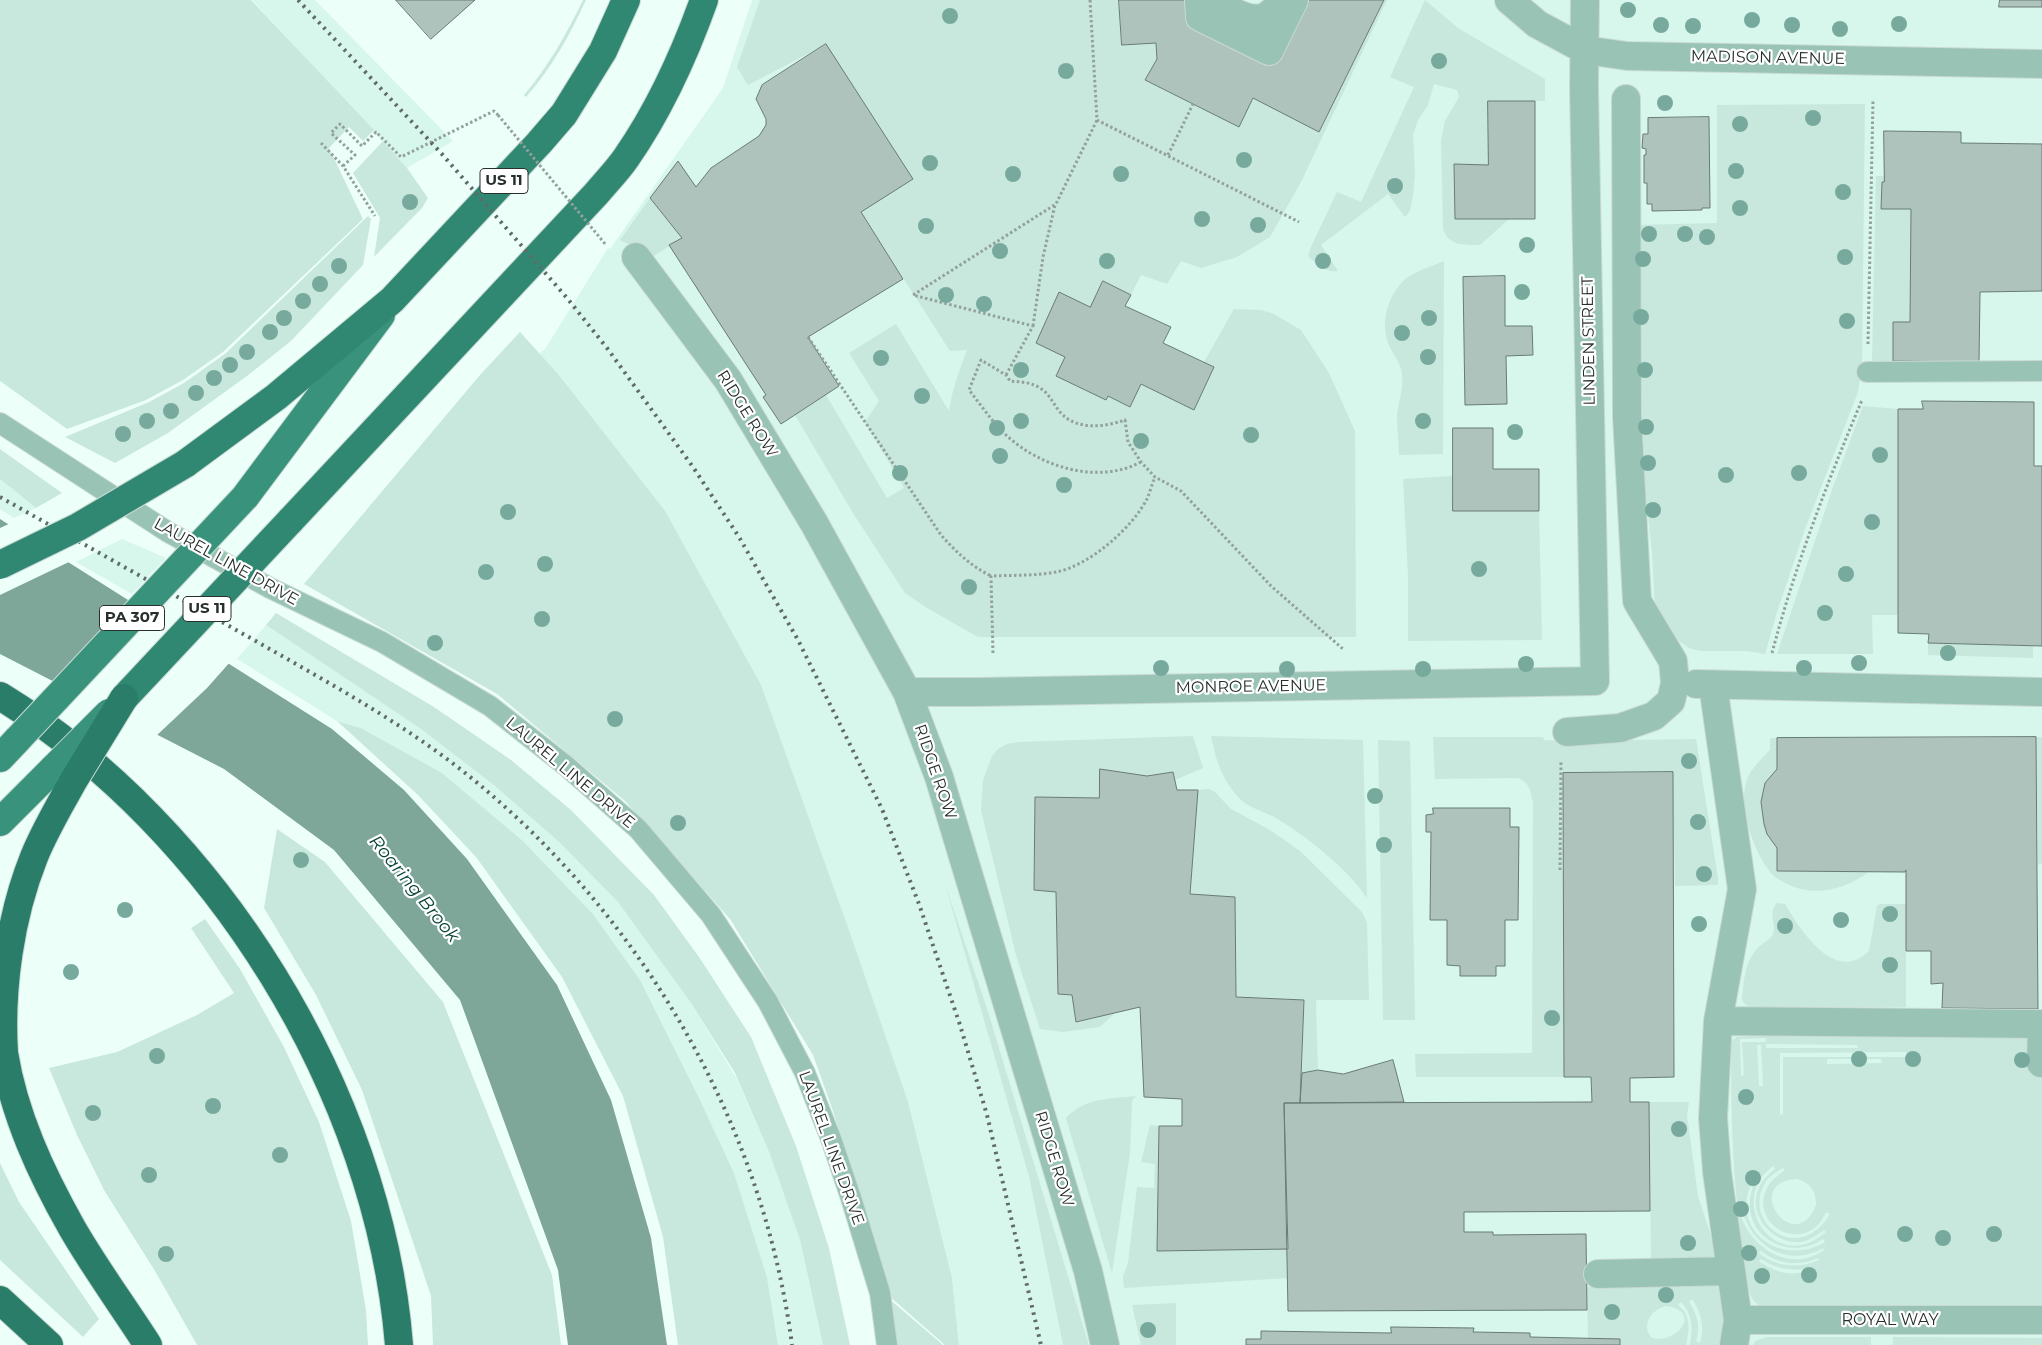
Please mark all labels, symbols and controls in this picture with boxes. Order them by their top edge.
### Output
street label: MADISON AVENUE [1691,47,1845,69]
road number: US 11 [480,168,528,194]
street label: LINDEN STREET [1578,276,1600,406]
street label: RIDGE ROW [713,367,781,461]
street label: LAUREL LINE DRIVE [150,514,302,610]
road number: US 11 [183,596,231,622]
road number: PA 307 [100,606,164,630]
street label: MONROE AVENUE [1176,676,1326,698]
street label: LAUREL LINE DRIVE [502,713,638,833]
street label: RIDGE ROW [910,722,960,822]
water label: Roaring Brook [364,831,464,947]
street label: LAUREL LINE DRIVE [794,1068,868,1228]
street label: RIDGE ROW [1030,1109,1078,1209]
street label: ROYAL WAY [1841,1310,1939,1330]

